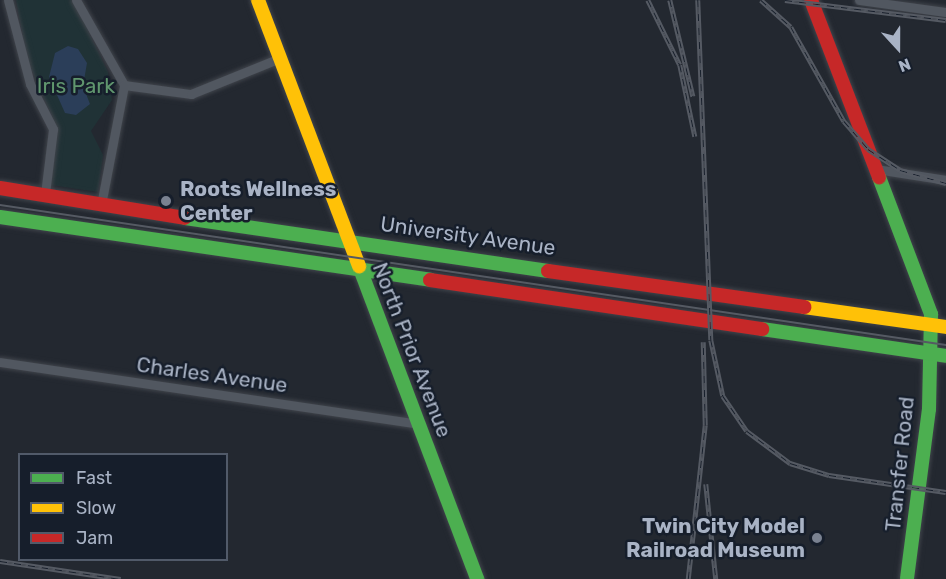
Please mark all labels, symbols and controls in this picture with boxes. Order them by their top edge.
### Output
north arrow [868,18,928,78]
text: N [896,54,913,76]
park label: Iris Park [37,73,115,99]
place label: Roots Wellness Center [180,176,337,226]
marker: Roots Wellness Center [157,192,175,210]
street label: University Avenue [378,211,558,261]
street label: North Prior Avenue [367,259,457,441]
street label: Charles Avenue [135,352,289,398]
street label: Transfer Road [880,395,920,533]
legend [18,453,228,561]
text: Fast [76,467,112,489]
text: Slow [76,497,116,519]
place label: Twin City Model Railroad Museum [626,513,805,563]
text: Jam [76,527,113,549]
marker: Twin City Model Railroad Museum [810,531,824,545]

